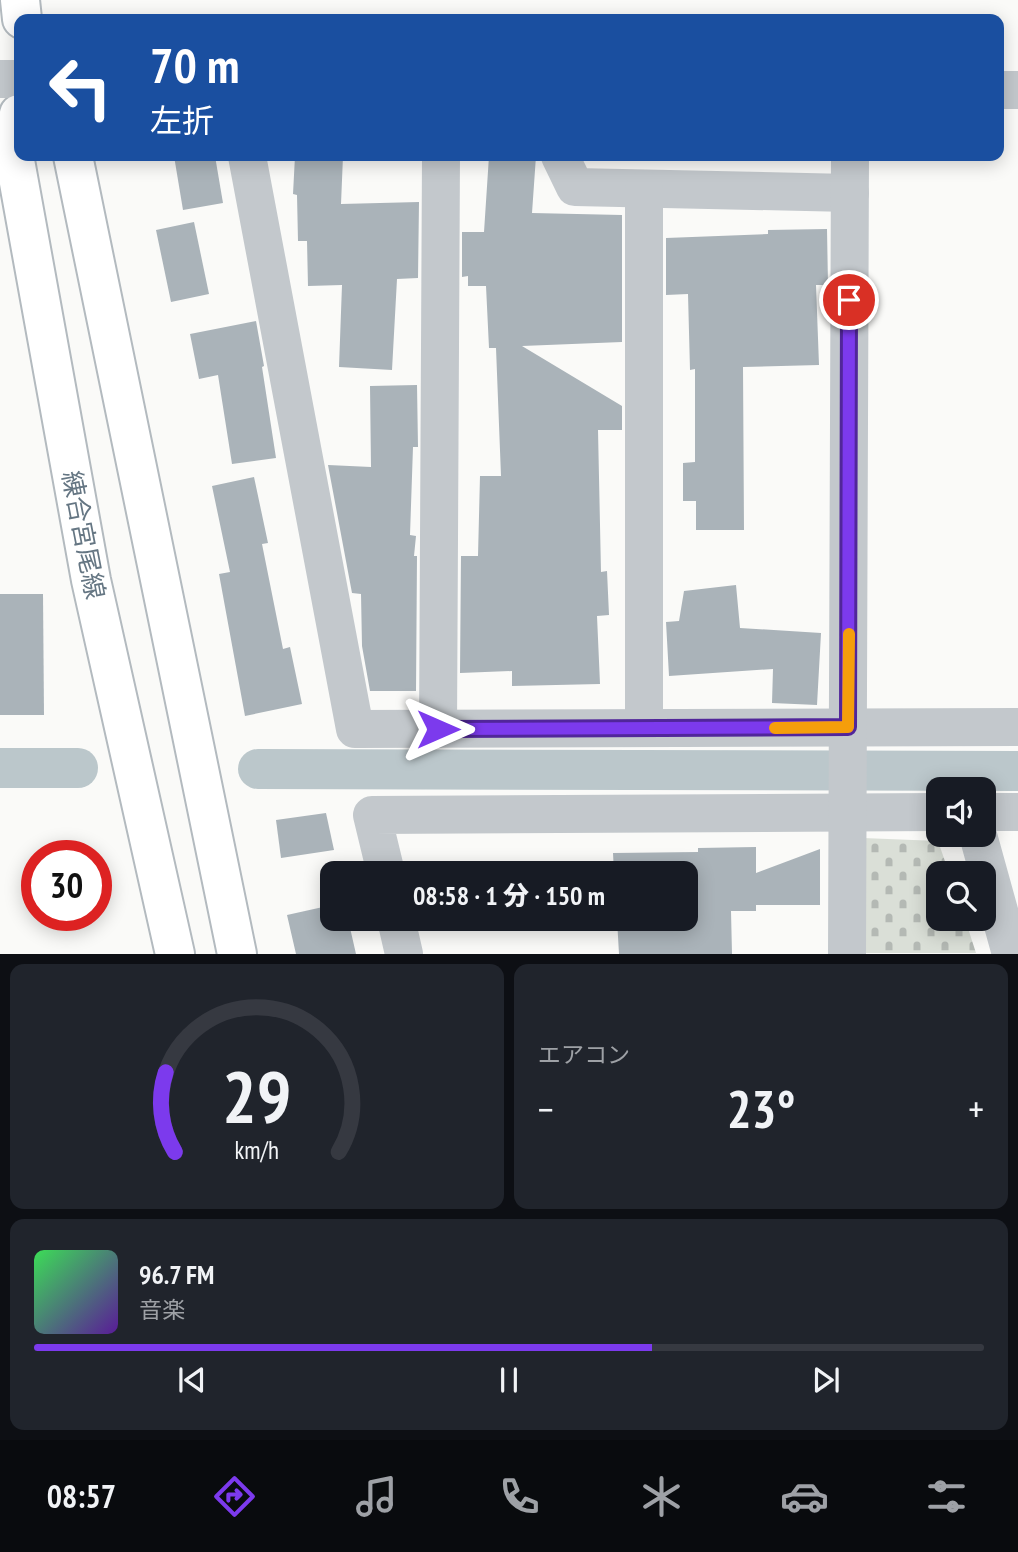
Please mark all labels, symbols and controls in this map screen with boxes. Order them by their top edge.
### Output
text: 70 m [150,33,239,97]
icon: left [35,42,126,133]
text: 左折 [150,99,214,141]
pin [819,270,879,330]
icon: arrive [830,281,868,319]
street label: 練合宮尾線 [55,468,113,602]
position arrow [401,692,475,766]
map controls [926,777,996,931]
button: sound [926,777,996,847]
speed limit sign: 30 [21,840,112,931]
button: search [926,861,996,931]
text: 08:58 · 1 分 · 150 m [413,879,605,912]
text: エアコン [538,1040,630,1069]
text: 29 [222,1049,292,1143]
text: 23° [727,1075,795,1142]
text: − [538,1084,554,1133]
text: + [968,1084,984,1133]
text: km/h [235,1134,279,1166]
text: 96.7 FM [139,1258,214,1291]
text: 音楽 [139,1295,185,1324]
icon: previous [173,1361,211,1399]
icon: pause [490,1361,528,1399]
icon: next [807,1361,845,1399]
icon: directions [210,1472,259,1521]
icon: music [352,1472,401,1521]
icon: phone [495,1472,544,1521]
icon: climate [637,1472,686,1521]
icon: car [780,1472,829,1521]
icon: filters [922,1472,971,1521]
text: 08:57 [47,1475,116,1517]

